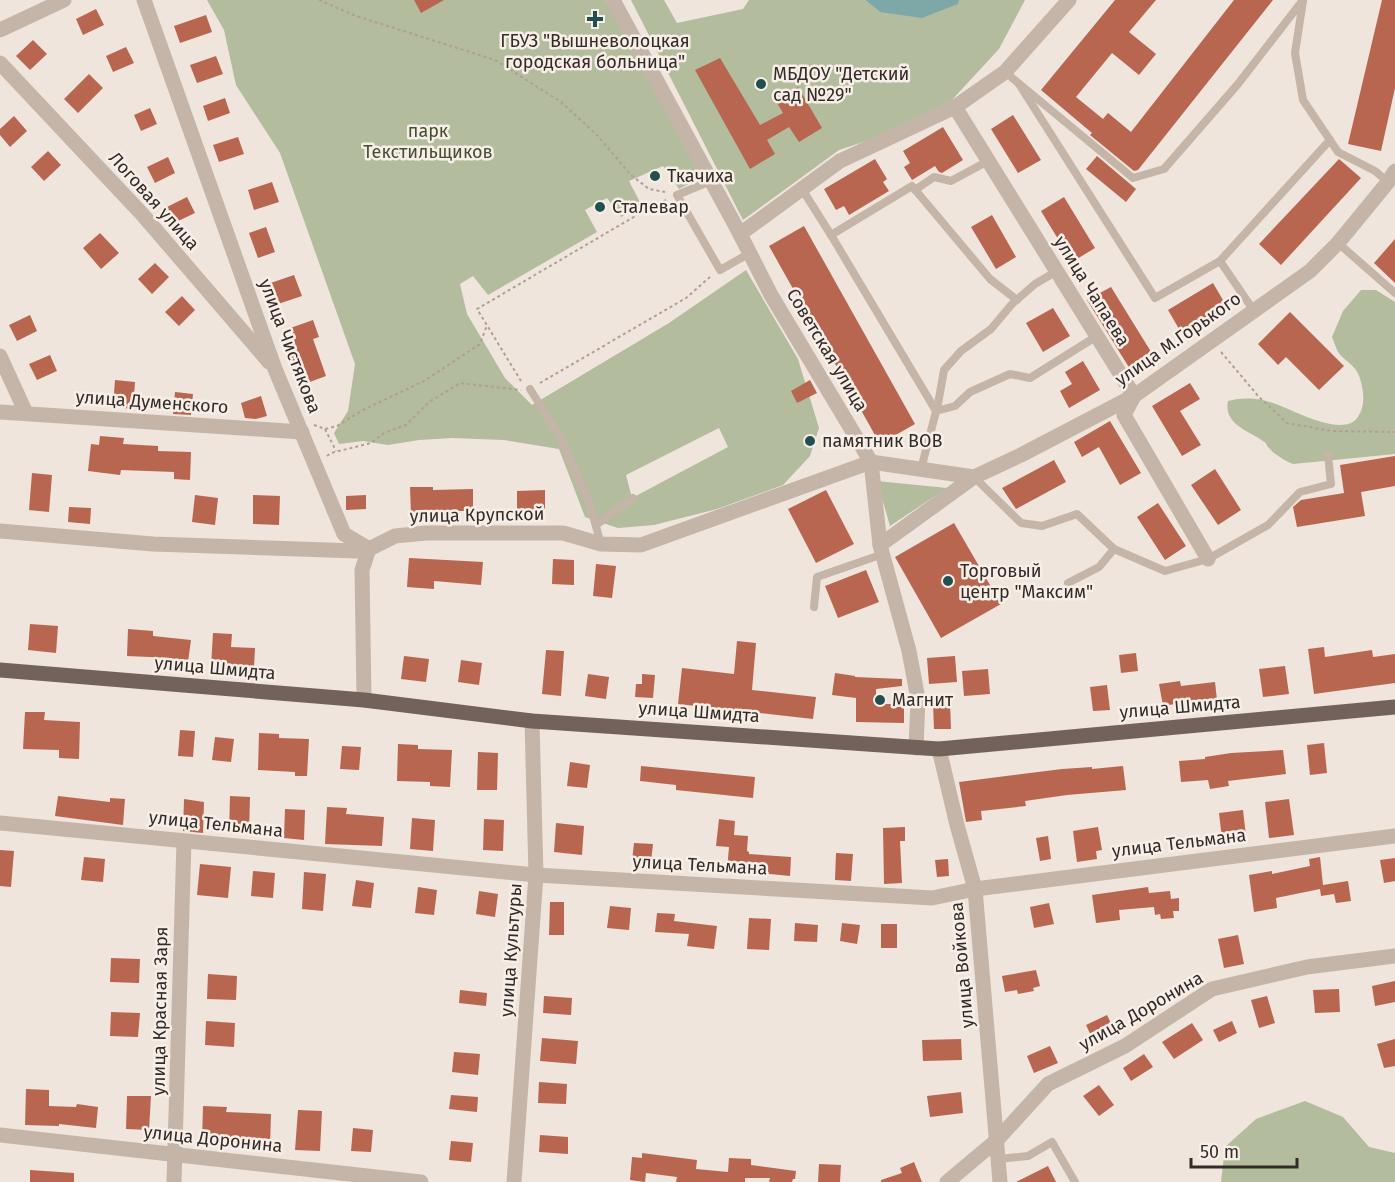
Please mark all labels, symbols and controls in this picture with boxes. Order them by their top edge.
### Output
marker: ГБУЗ "Вышневолоцкая городская больница" [586,10,604,28]
place label: ГБУЗ "Вышневолоцкая городская больница" [500,30,690,73]
place label: МБДОУ "Детский сад №29" [773,63,909,106]
marker: МБДОУ "Детский сад №29" [754,77,768,91]
park label: парк Текстильщиков [363,120,493,163]
street label: Логовая улица [104,147,204,255]
place label: Ткачиха [667,165,734,187]
marker: Ткачиха [648,169,662,183]
place label: Сталевар [612,196,689,218]
marker: Сталевар [593,200,607,214]
street label: улица Чапаева [1049,232,1135,350]
street label: улица Чистякова [254,276,326,416]
street label: Советская улица [782,284,872,416]
street label: улица М.Горького [1111,287,1245,391]
street label: улица Думенского [75,386,229,418]
place label: памятник ВОВ [822,430,943,452]
marker: памятник ВОВ [803,434,817,448]
street label: улица Крупской [409,503,545,527]
place label: Торговый центр "Максим" [960,560,1093,603]
marker: Торговый центр "Максим" [941,574,955,588]
street label: улица Шмидта [153,652,277,684]
place label: Магнит [892,689,954,711]
street label: улица Шмидта [1118,691,1242,723]
marker: Магнит [873,693,887,707]
street label: улица Шмидта [638,697,760,727]
street label: улица Тельмана [148,806,284,842]
street label: улица Тельмана [1111,824,1247,862]
street label: улица Тельмана [632,850,768,880]
street label: улица Культуры [495,882,527,1018]
street label: улица Войкова [946,901,978,1029]
street label: улица Красная Заря [148,926,172,1096]
street label: улица Доронина [1075,967,1207,1055]
street label: улица Доронина [142,1121,284,1157]
scale bar [1191,1131,1298,1169]
text: 50 m [1200,1141,1239,1163]

